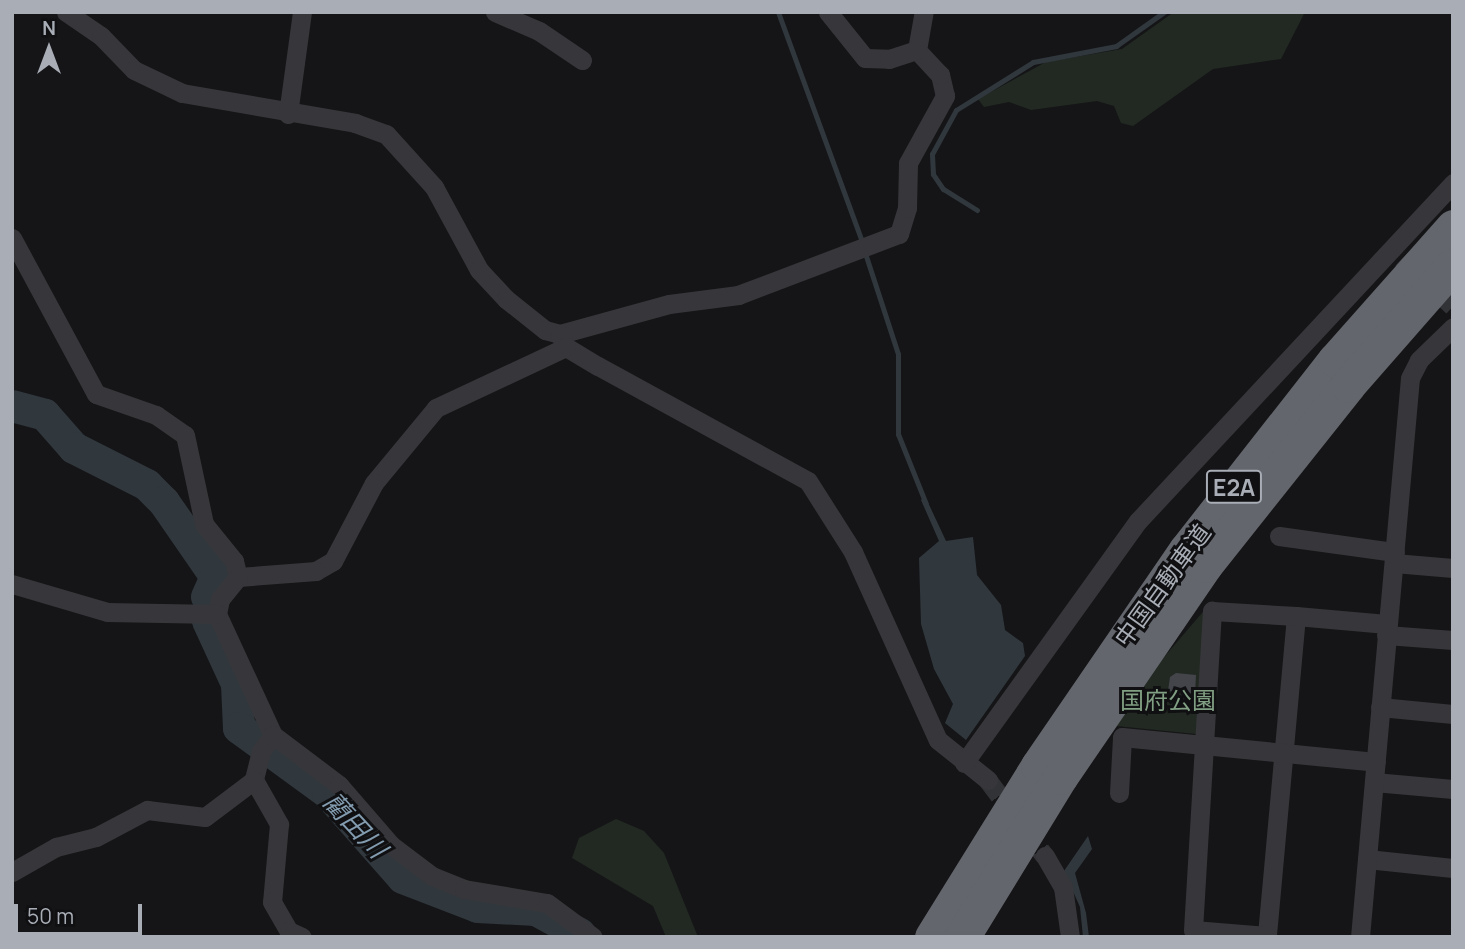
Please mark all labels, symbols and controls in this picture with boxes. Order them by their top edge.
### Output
north arrow [14,14,84,84]
text: N [42,15,56,41]
road number: E2A [1204,467,1264,506]
street label: 中国自動車道 [1108,518,1216,652]
park label: 国府公園 [1120,686,1216,714]
water label: 藺田川 [317,786,393,864]
scale bar [18,890,145,934]
text: 50 m [27,902,74,930]

